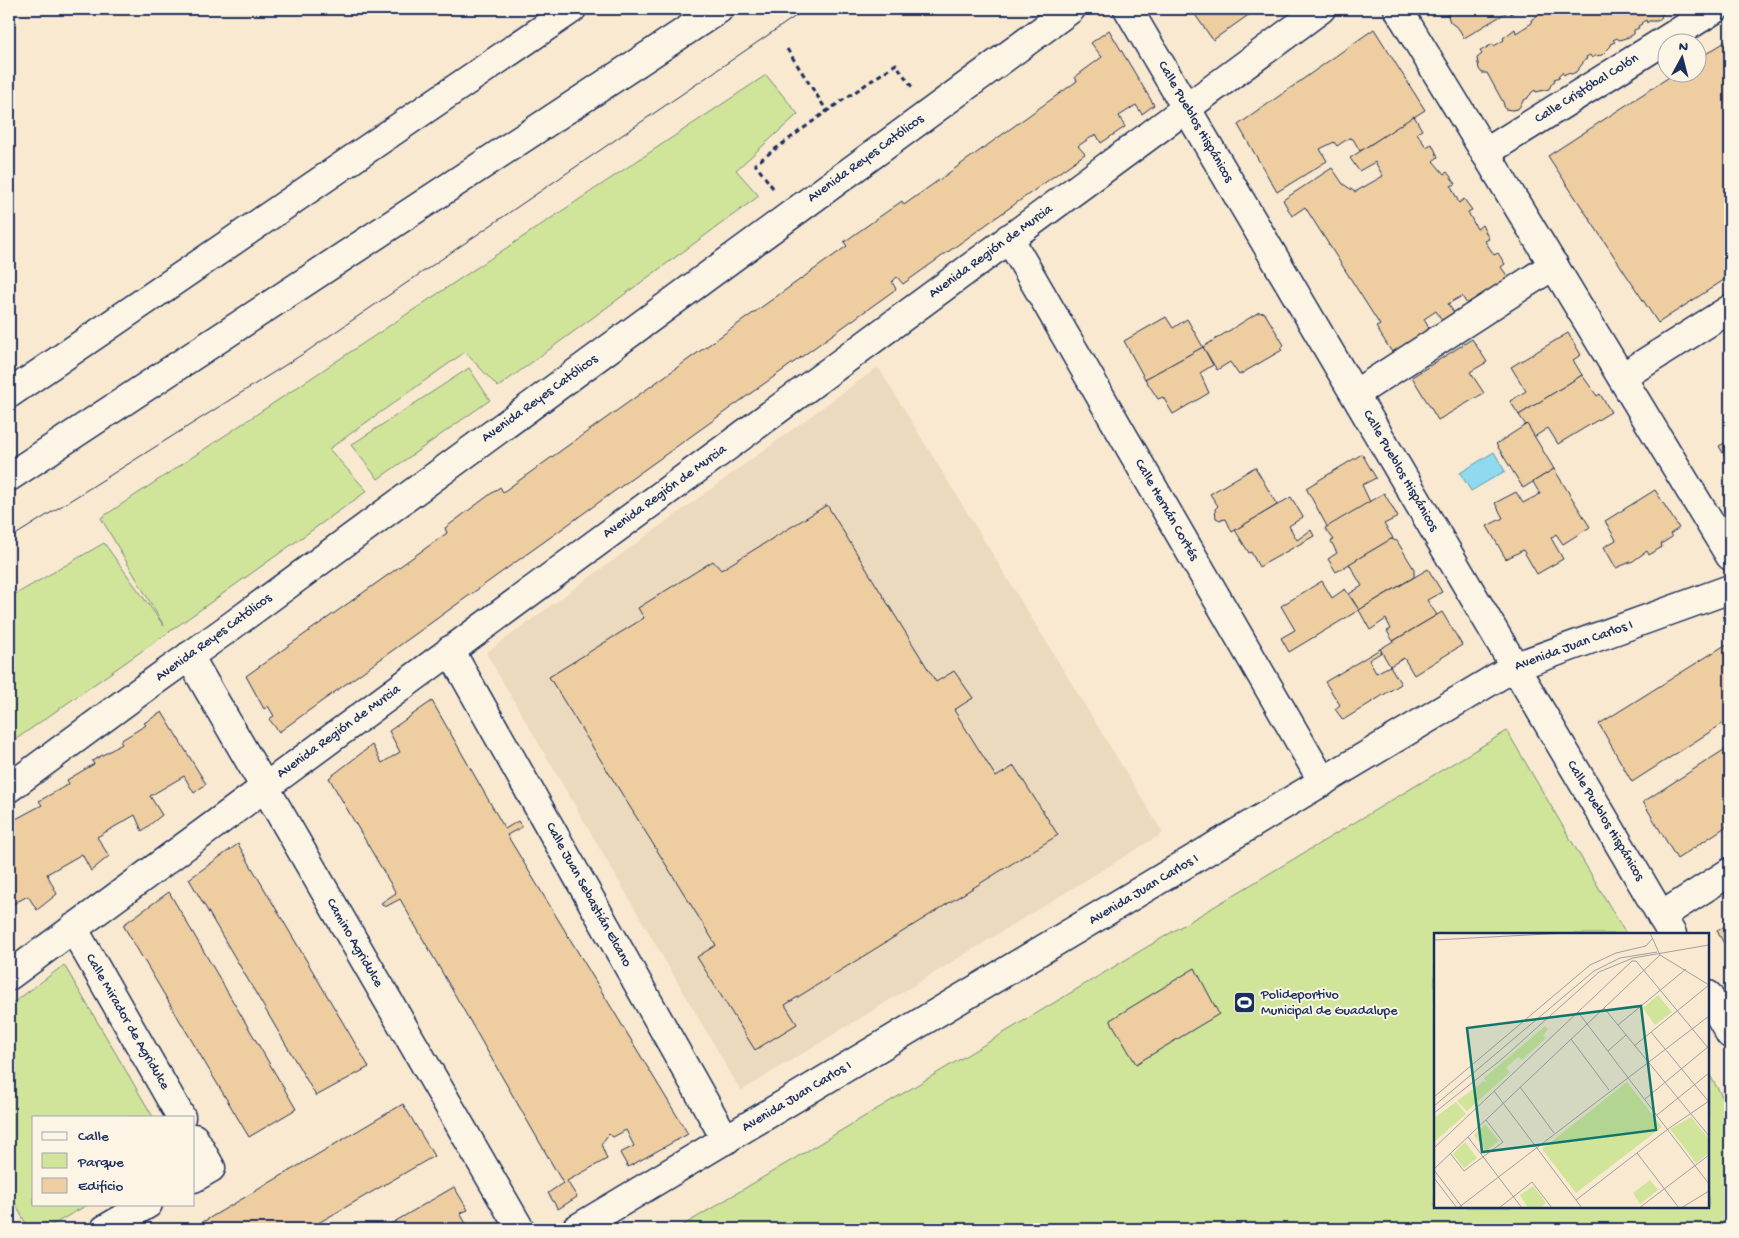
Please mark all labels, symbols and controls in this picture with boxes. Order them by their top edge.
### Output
north arrow [1656,32,1706,82]
text: N [1678,39,1689,57]
street label: Calle Cristóbal Colón [1532,50,1642,128]
street label: Calle Pueblos Hispánicos [1153,58,1237,187]
street label: Avenida Reyes Católicos [805,111,928,207]
street label: Avenida Región de Murcia [926,201,1057,303]
street label: Avenida Reyes Católicos [479,351,602,447]
street label: Calle Pueblos Hispánicos [1358,407,1442,536]
street label: Avenida Región de Murcia [600,441,731,543]
street label: Calle Hernán Cortés [1130,456,1202,565]
street label: Avenida Reyes Católicos [153,590,276,686]
street label: Avenida Juan Carlos I [1512,617,1636,675]
street label: Avenida Región de Murcia [274,681,405,783]
street label: Calle Pueblos Hispánicos [1562,758,1648,885]
street label: Calle Juan Sebastián Elcano [541,820,635,970]
street label: Avenida Juan Carlos I [1086,851,1202,929]
street label: Camino Agridulce [322,896,387,991]
inset map [1434,933,1709,1208]
street label: Calle Mirador de Agridulce [81,951,173,1094]
place label: Polideportivo Municipal de Guadalupe [1260,987,1398,1020]
sports icon: Polideportivo Municipal de Guadalupe [1233,991,1257,1015]
street label: Avenida Juan Carlos I [739,1058,855,1136]
legend [32,1116,195,1206]
text: Calle [78,1128,109,1146]
text: Parque [77,1154,124,1172]
text: Edificio [78,1178,124,1196]

